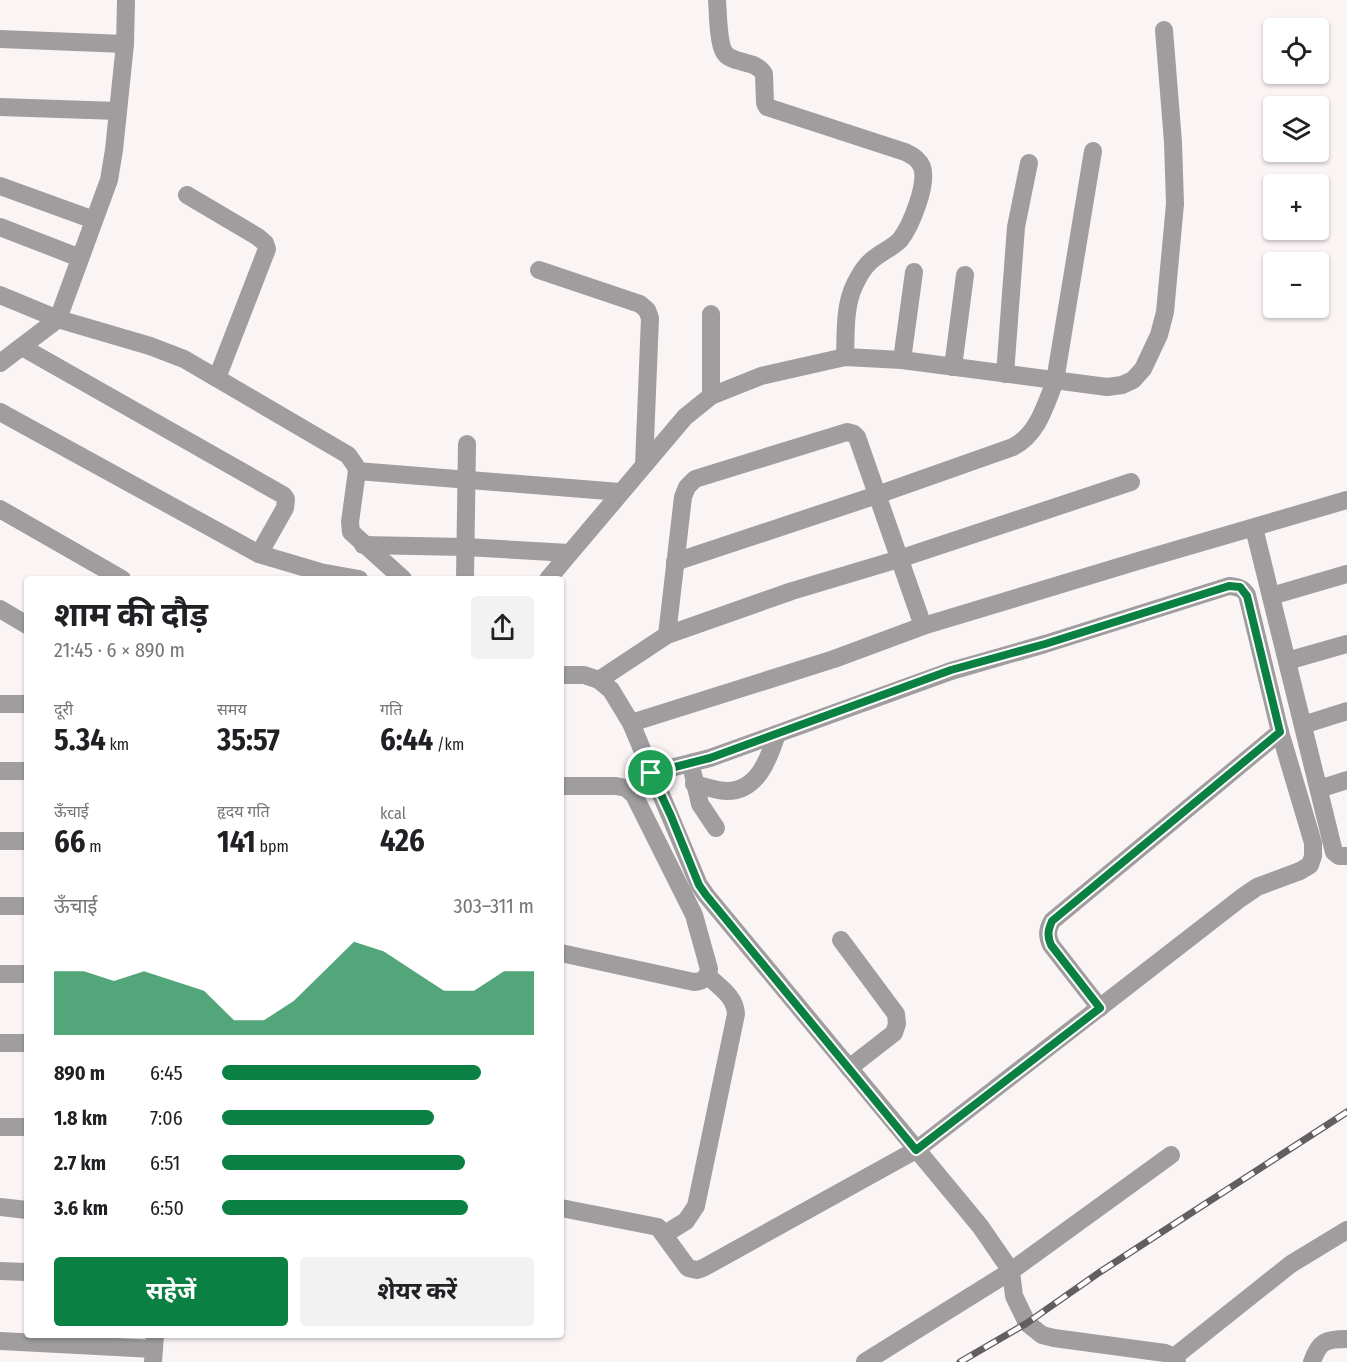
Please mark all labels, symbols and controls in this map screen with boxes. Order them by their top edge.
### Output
map controls [1263,18,1329,318]
button: locate [1263,18,1329,84]
button: layers [1263,96,1329,162]
button: + [1263,174,1329,240]
button: − [1263,252,1329,318]
text: शाम की दौड़ [54,595,208,635]
button: share [471,596,534,659]
text: 21:45 · 6 × 890 m [54,638,185,662]
text: दूरी [54,700,73,719]
text: समय [217,700,247,719]
text: गति [380,700,402,719]
text: 5.34 [54,722,106,758]
text: 35:57 [217,722,280,758]
text: 6:44 [380,722,433,758]
text: km [106,735,129,754]
text: /km [433,735,464,754]
pin [625,747,676,798]
icon: arrive [634,756,667,789]
text: ऊँचाई [54,802,89,821]
text: हृदय गति [217,802,270,821]
text: kcal [380,804,406,823]
text: 426 [380,823,425,859]
text: 66 [54,824,85,860]
text: 141 [217,824,256,860]
text: m [85,837,101,856]
text: bpm [256,837,289,856]
text: ऊँचाई [54,894,97,918]
text: 303–311 m [454,894,534,918]
text: 890 m [54,1061,105,1085]
text: 6:45 [150,1061,183,1085]
text: 1.8 km [54,1106,107,1130]
text: 7:06 [150,1106,183,1130]
text: 2.7 km [54,1151,106,1175]
text: 6:51 [150,1151,180,1175]
text: 3.6 km [54,1196,108,1220]
text: 6:50 [150,1196,184,1220]
button: सहेजें [54,1257,288,1326]
button: शेयर करें [300,1257,534,1326]

